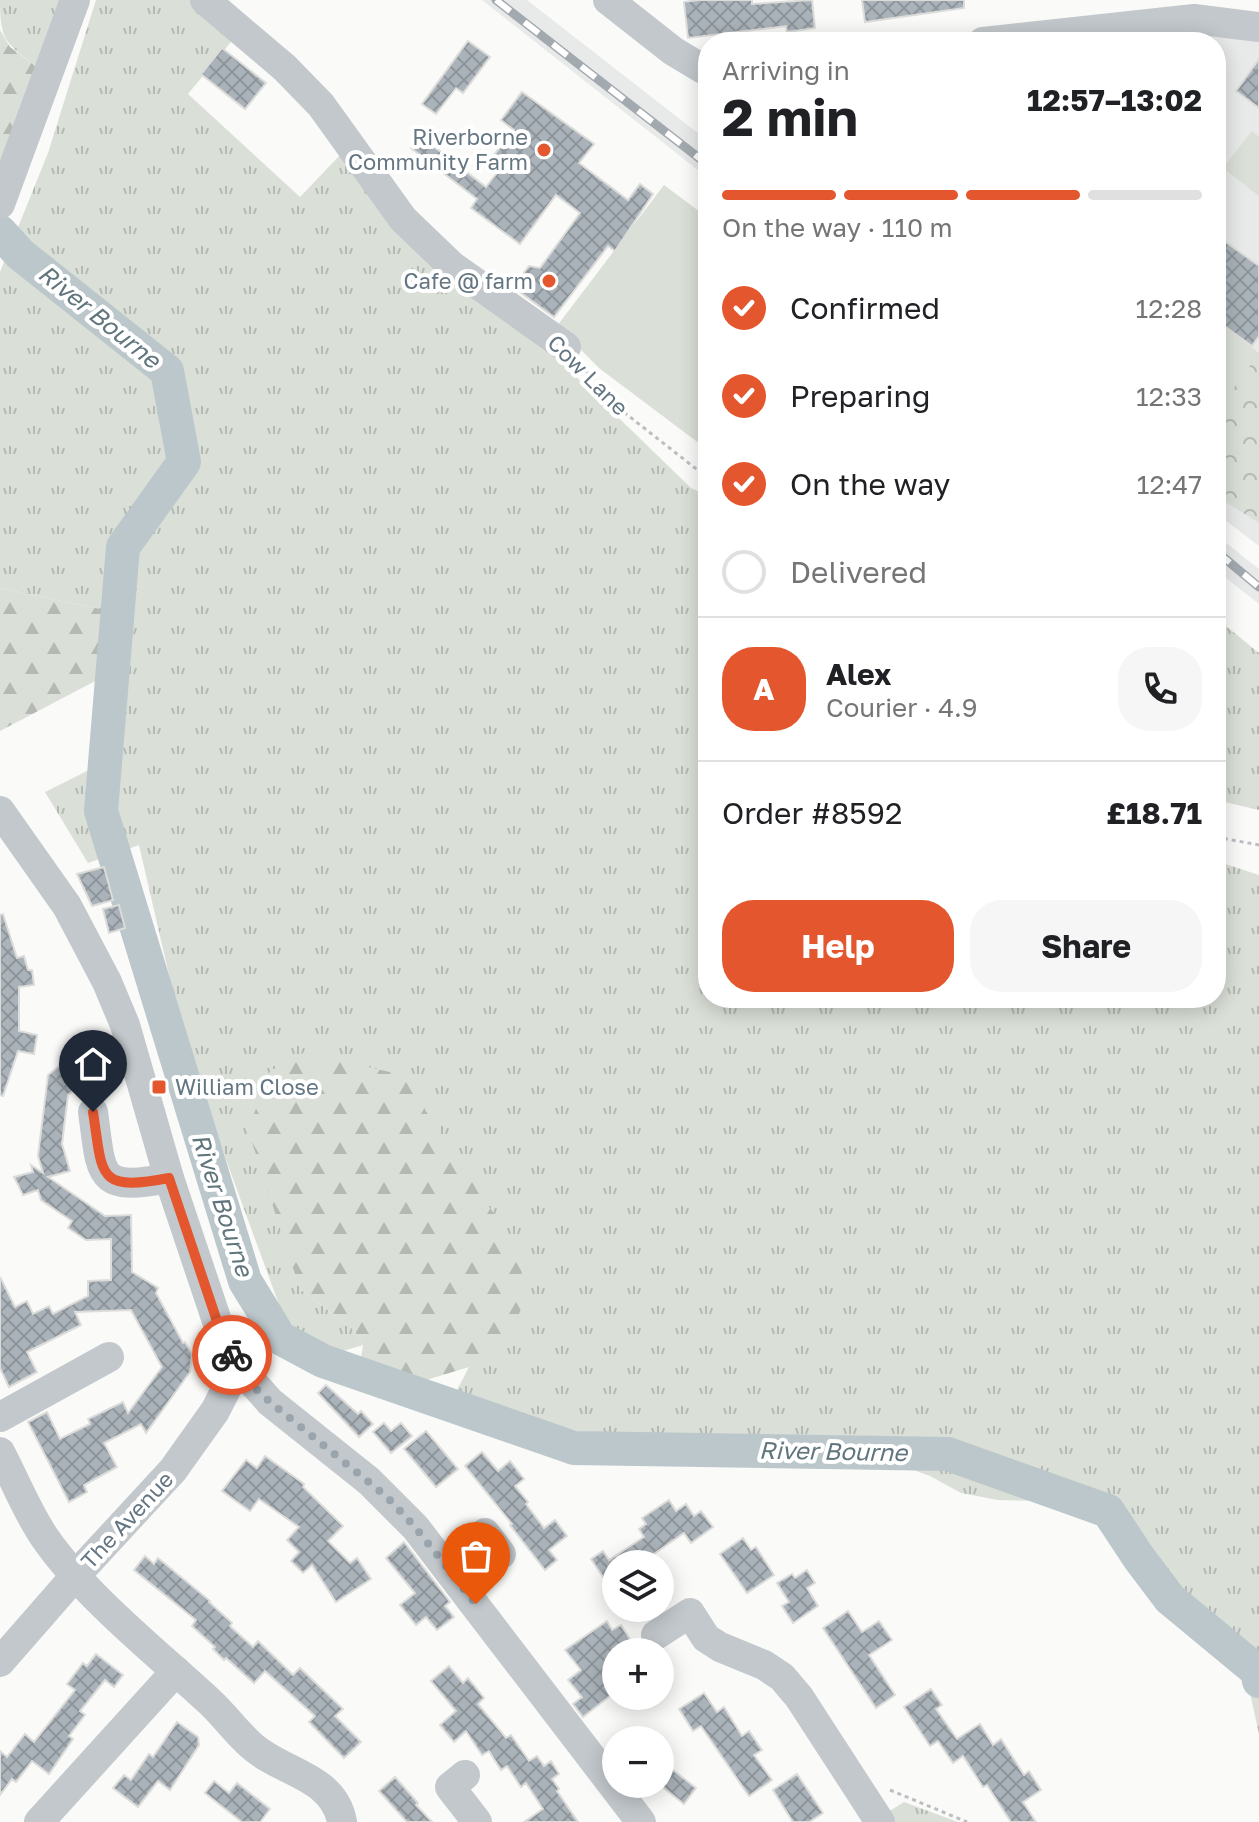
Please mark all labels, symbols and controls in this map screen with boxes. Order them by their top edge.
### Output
text: Arriving in [722,55,850,86]
text: 12:57–13:02 [1027,82,1202,118]
text: 2 min [722,85,858,147]
place label: Riverborne Community Farm [348,123,528,175]
marker: Riverborne Community Farm [535,141,553,159]
text: On the way · 110 m [722,212,953,243]
water label: River Bourne [33,258,168,375]
place label: Cafe @ farm [404,267,533,294]
marker: Cafe @ farm [540,272,558,290]
icon: check [722,286,766,330]
text: Confirmed [790,290,940,326]
text: 12:28 [1136,293,1202,324]
street label: Cow Lane [542,329,634,421]
icon: check [722,374,766,418]
text: Preparing [790,378,931,414]
text: 12:33 [1136,381,1202,412]
icon: check [722,462,766,506]
text: On the way [790,466,950,502]
text: 12:47 [1137,469,1202,500]
text: Delivered [790,554,927,590]
button: phone [1118,647,1202,731]
text: Alex [826,656,891,692]
text: A [753,671,775,707]
text: Courier · 4.9 [826,692,978,723]
text: Order #8592 [722,795,902,831]
text: £18.71 [1106,795,1202,831]
button: Help [722,900,954,992]
button: Share [970,900,1202,992]
pin [59,1030,127,1112]
icon: home [71,1042,115,1086]
place label: William Close [175,1073,319,1100]
marker: William Close [150,1078,168,1096]
water label: River Bourne [187,1130,261,1281]
courier [192,1315,272,1395]
icon: bike [210,1333,254,1377]
water label: River Bourne [759,1435,909,1466]
street label: The Avenue [75,1465,178,1574]
pin [442,1522,510,1604]
icon: bag [454,1534,498,1578]
map controls [602,1550,674,1798]
button: layers [602,1550,674,1622]
button: + [602,1638,674,1710]
button: − [602,1726,674,1798]

